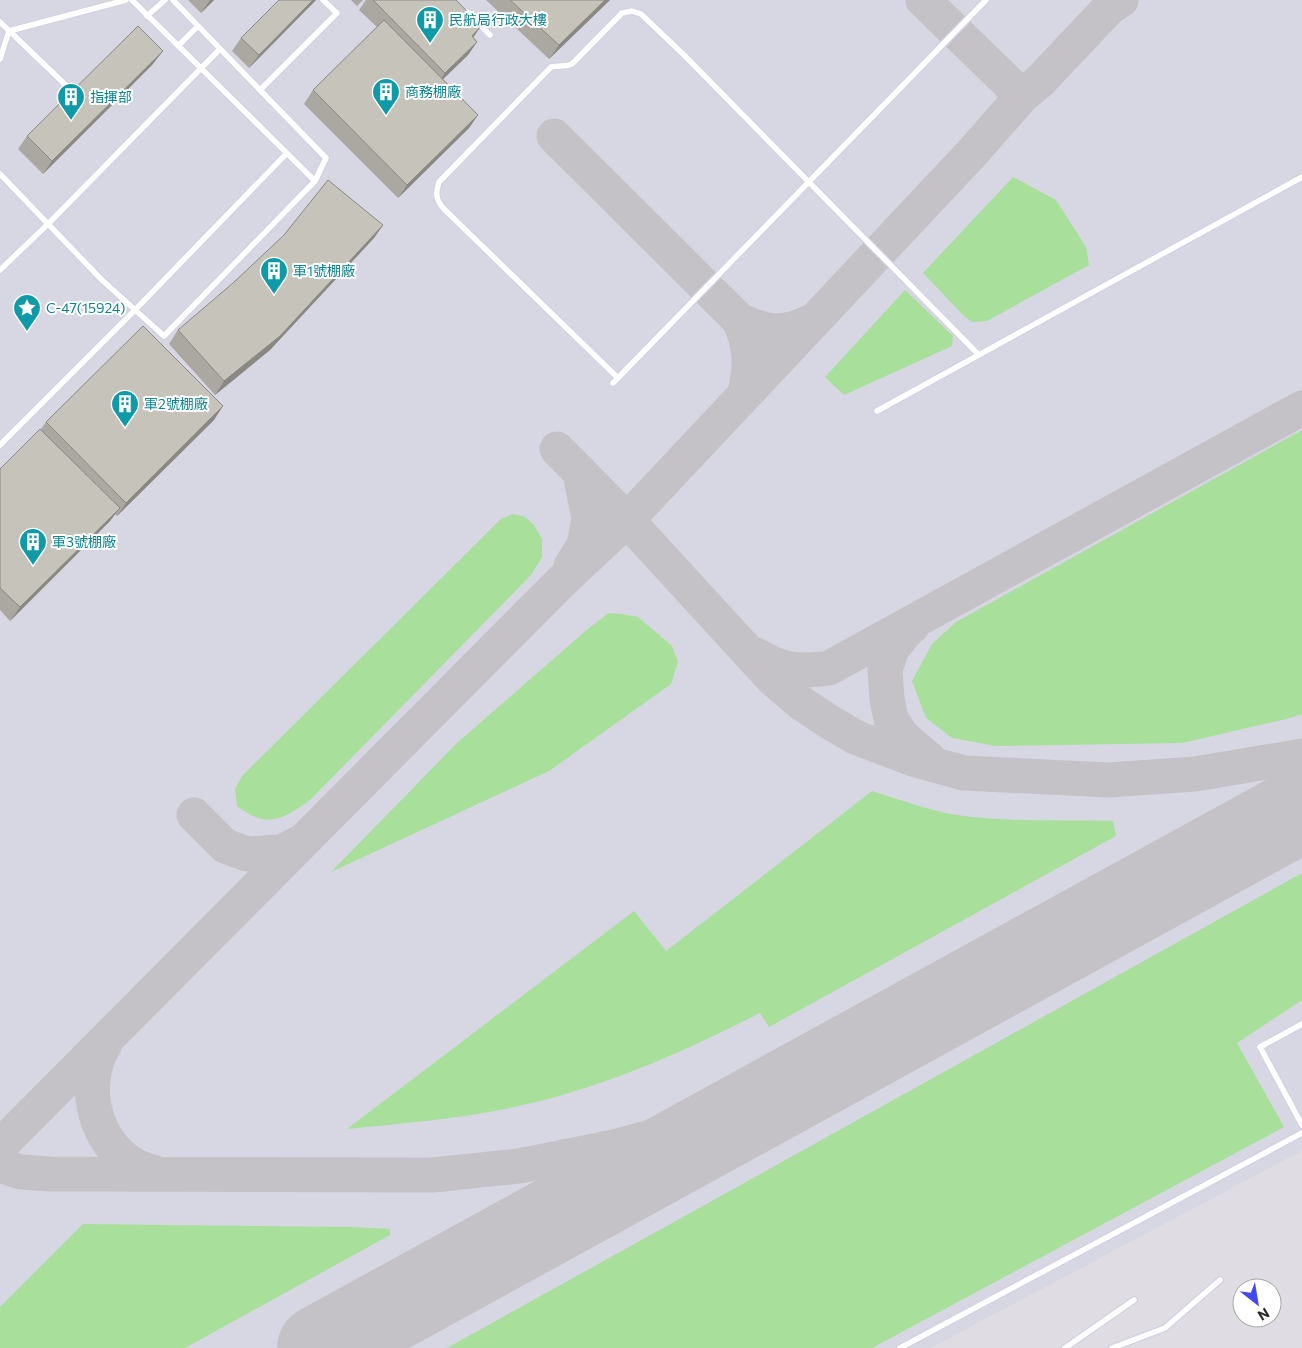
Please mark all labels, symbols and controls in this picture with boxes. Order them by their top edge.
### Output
building icon: 民航局行政大樓 [415,5,445,44]
place label: 民航局行政大樓 [449,11,547,28]
building icon: 商務棚廠 [371,77,401,116]
building icon: 指揮部 [56,82,86,121]
place label: 商務棚廠 [405,83,461,100]
place label: 指揮部 [90,88,132,105]
building icon: 軍1號棚廠 [259,256,289,295]
place label: 軍1號棚廠 [293,262,355,279]
place icon: C-47(15924) [12,293,42,332]
place label: C-47(15924) [46,299,125,316]
building icon: 軍2號棚廠 [110,389,140,428]
place label: 軍2號棚廠 [144,395,208,412]
building icon: 軍3號棚廠 [18,527,48,566]
place label: 軍3號棚廠 [52,533,116,550]
north arrow [1232,1278,1282,1328]
text: N [1255,1305,1273,1325]

